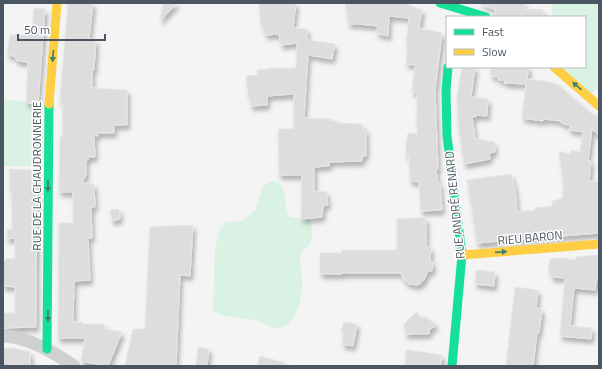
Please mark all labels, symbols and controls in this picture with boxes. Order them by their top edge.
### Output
scale bar [18,16,105,42]
legend [446,16,586,68]
text: 50 m [24,20,50,39]
text: Fast [482,22,505,41]
text: Slow [482,42,507,61]
one-way arrow [49,50,56,62]
one-way arrow [571,82,582,91]
street label: RUE DE LA CHAUDRONNERIE [27,101,46,251]
street label: RUE ANDRÉ RENARD [439,150,470,260]
one-way arrow [45,180,51,193]
street label: RIEU BARON [497,225,563,250]
one-way arrow [495,248,507,255]
one-way arrow [44,310,51,322]

